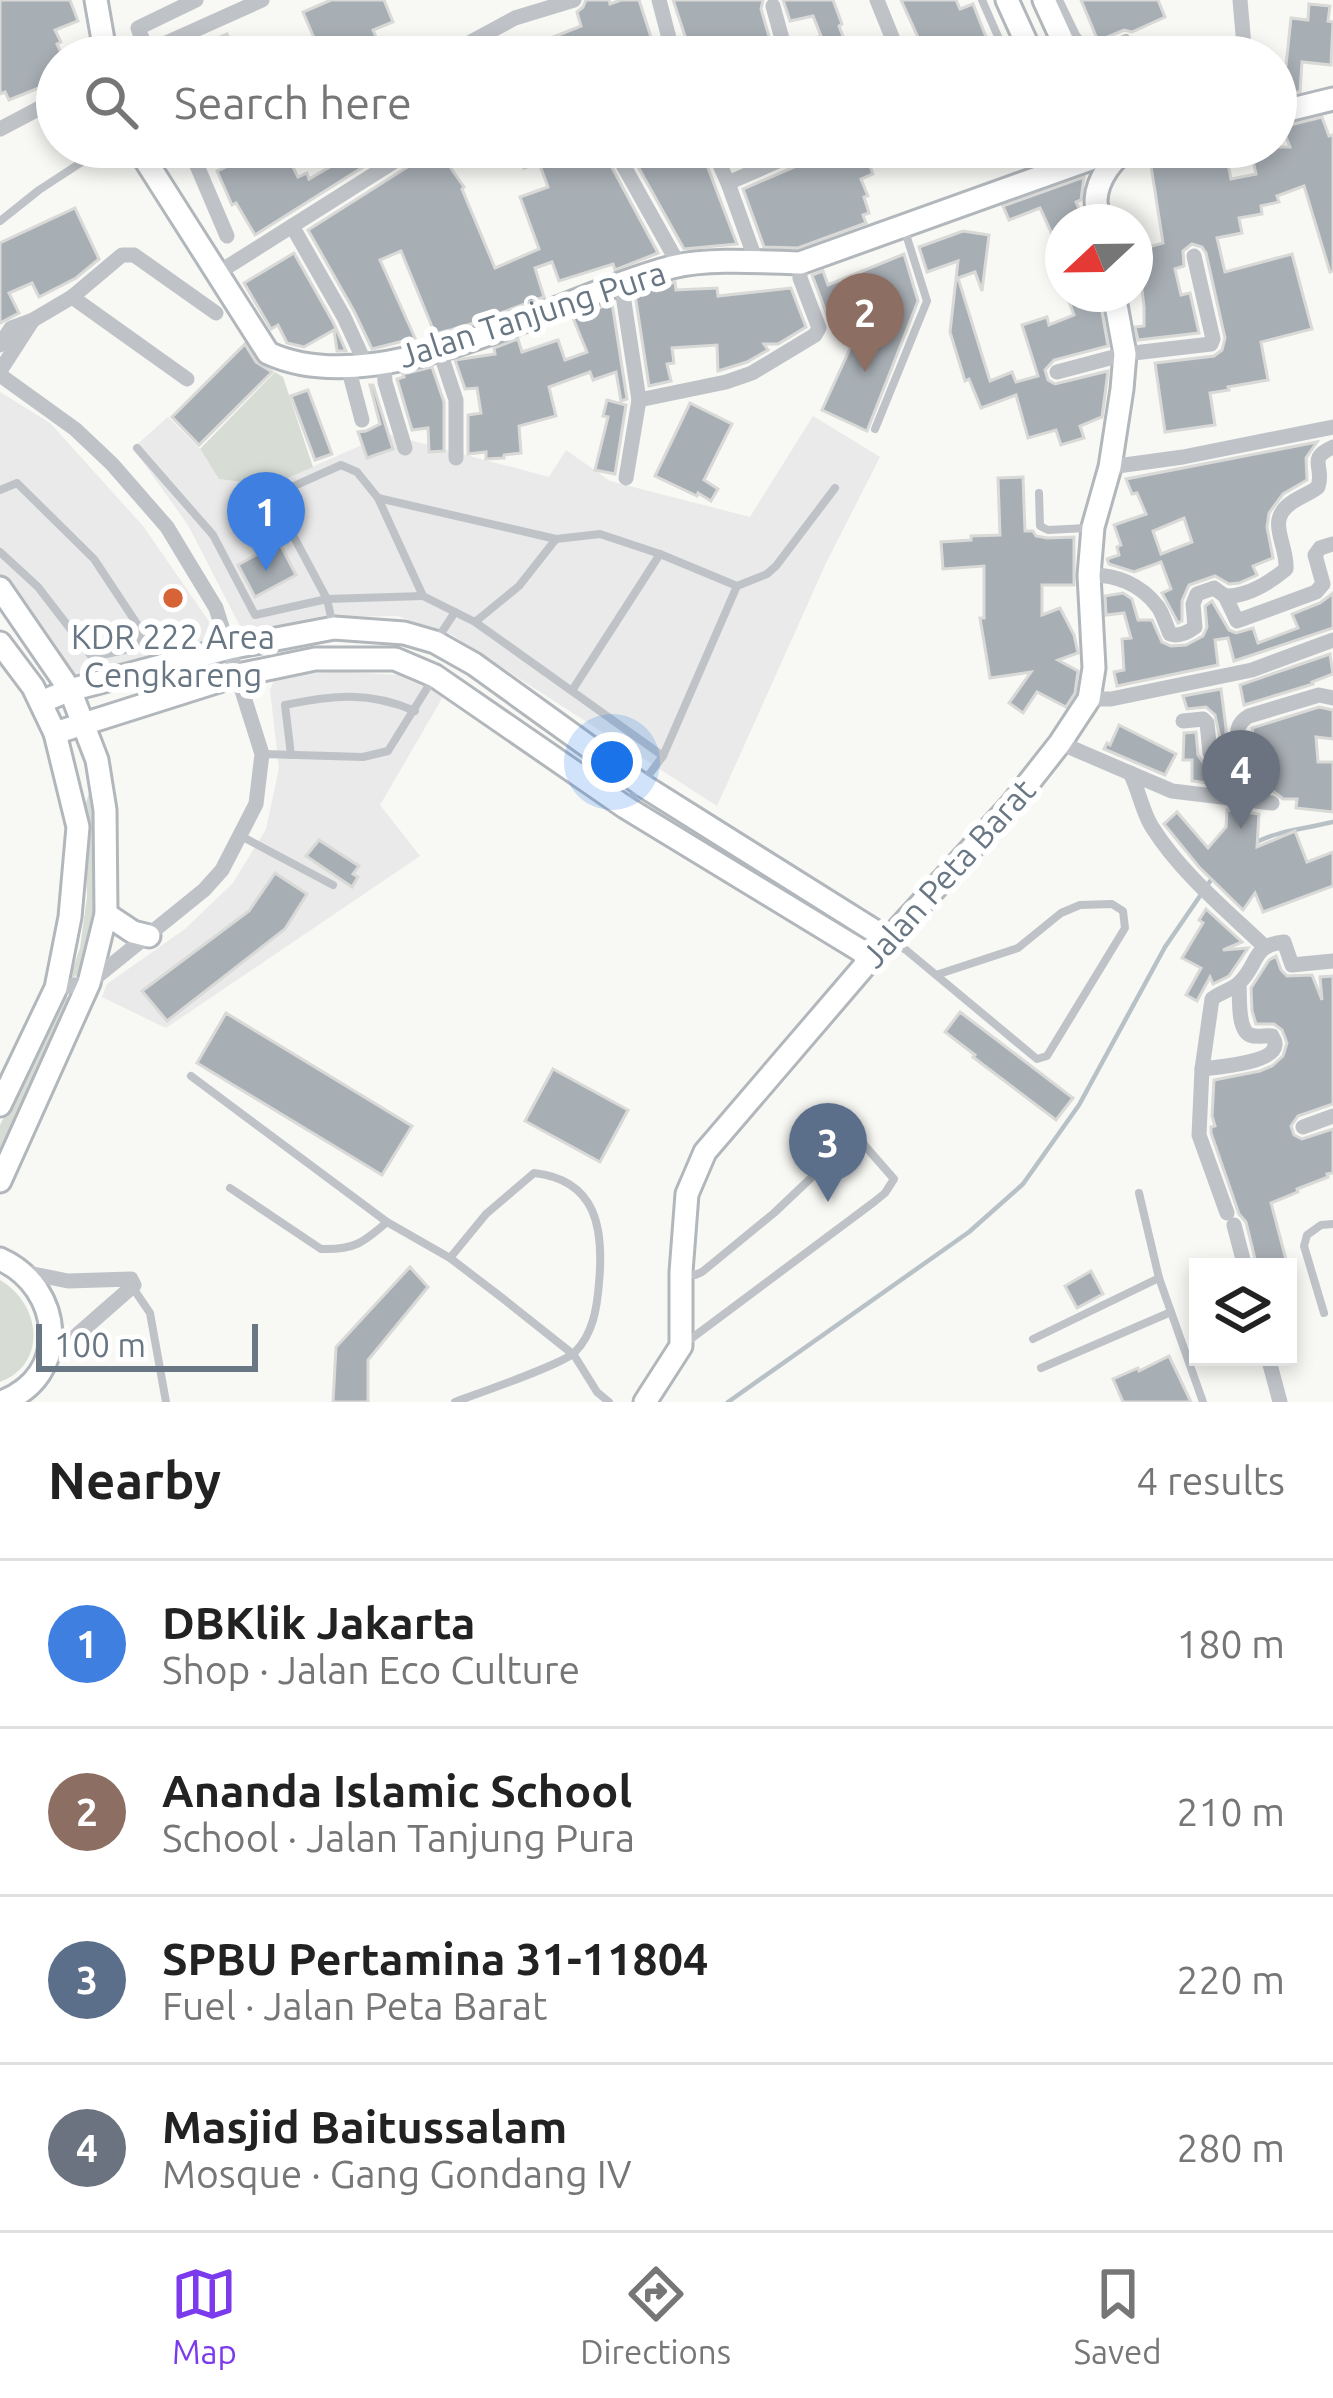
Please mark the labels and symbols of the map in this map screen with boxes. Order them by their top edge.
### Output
north arrow [1045,204,1153,312]
street label: Jalan Tanjung Pura [394,253,670,374]
pin: 2 [826,273,904,372]
pin: 1 [227,472,305,571]
marker: KDR 222 Area Cengkareng [160,585,186,611]
place label: KDR 222 Area Cengkareng [71,618,275,693]
pin: 4 [1202,730,1280,829]
your location [582,732,642,792]
street label: Jalan Peta Barat [853,771,1042,974]
pin: 3 [789,1103,867,1202]
scale bar [36,1318,258,1371]

